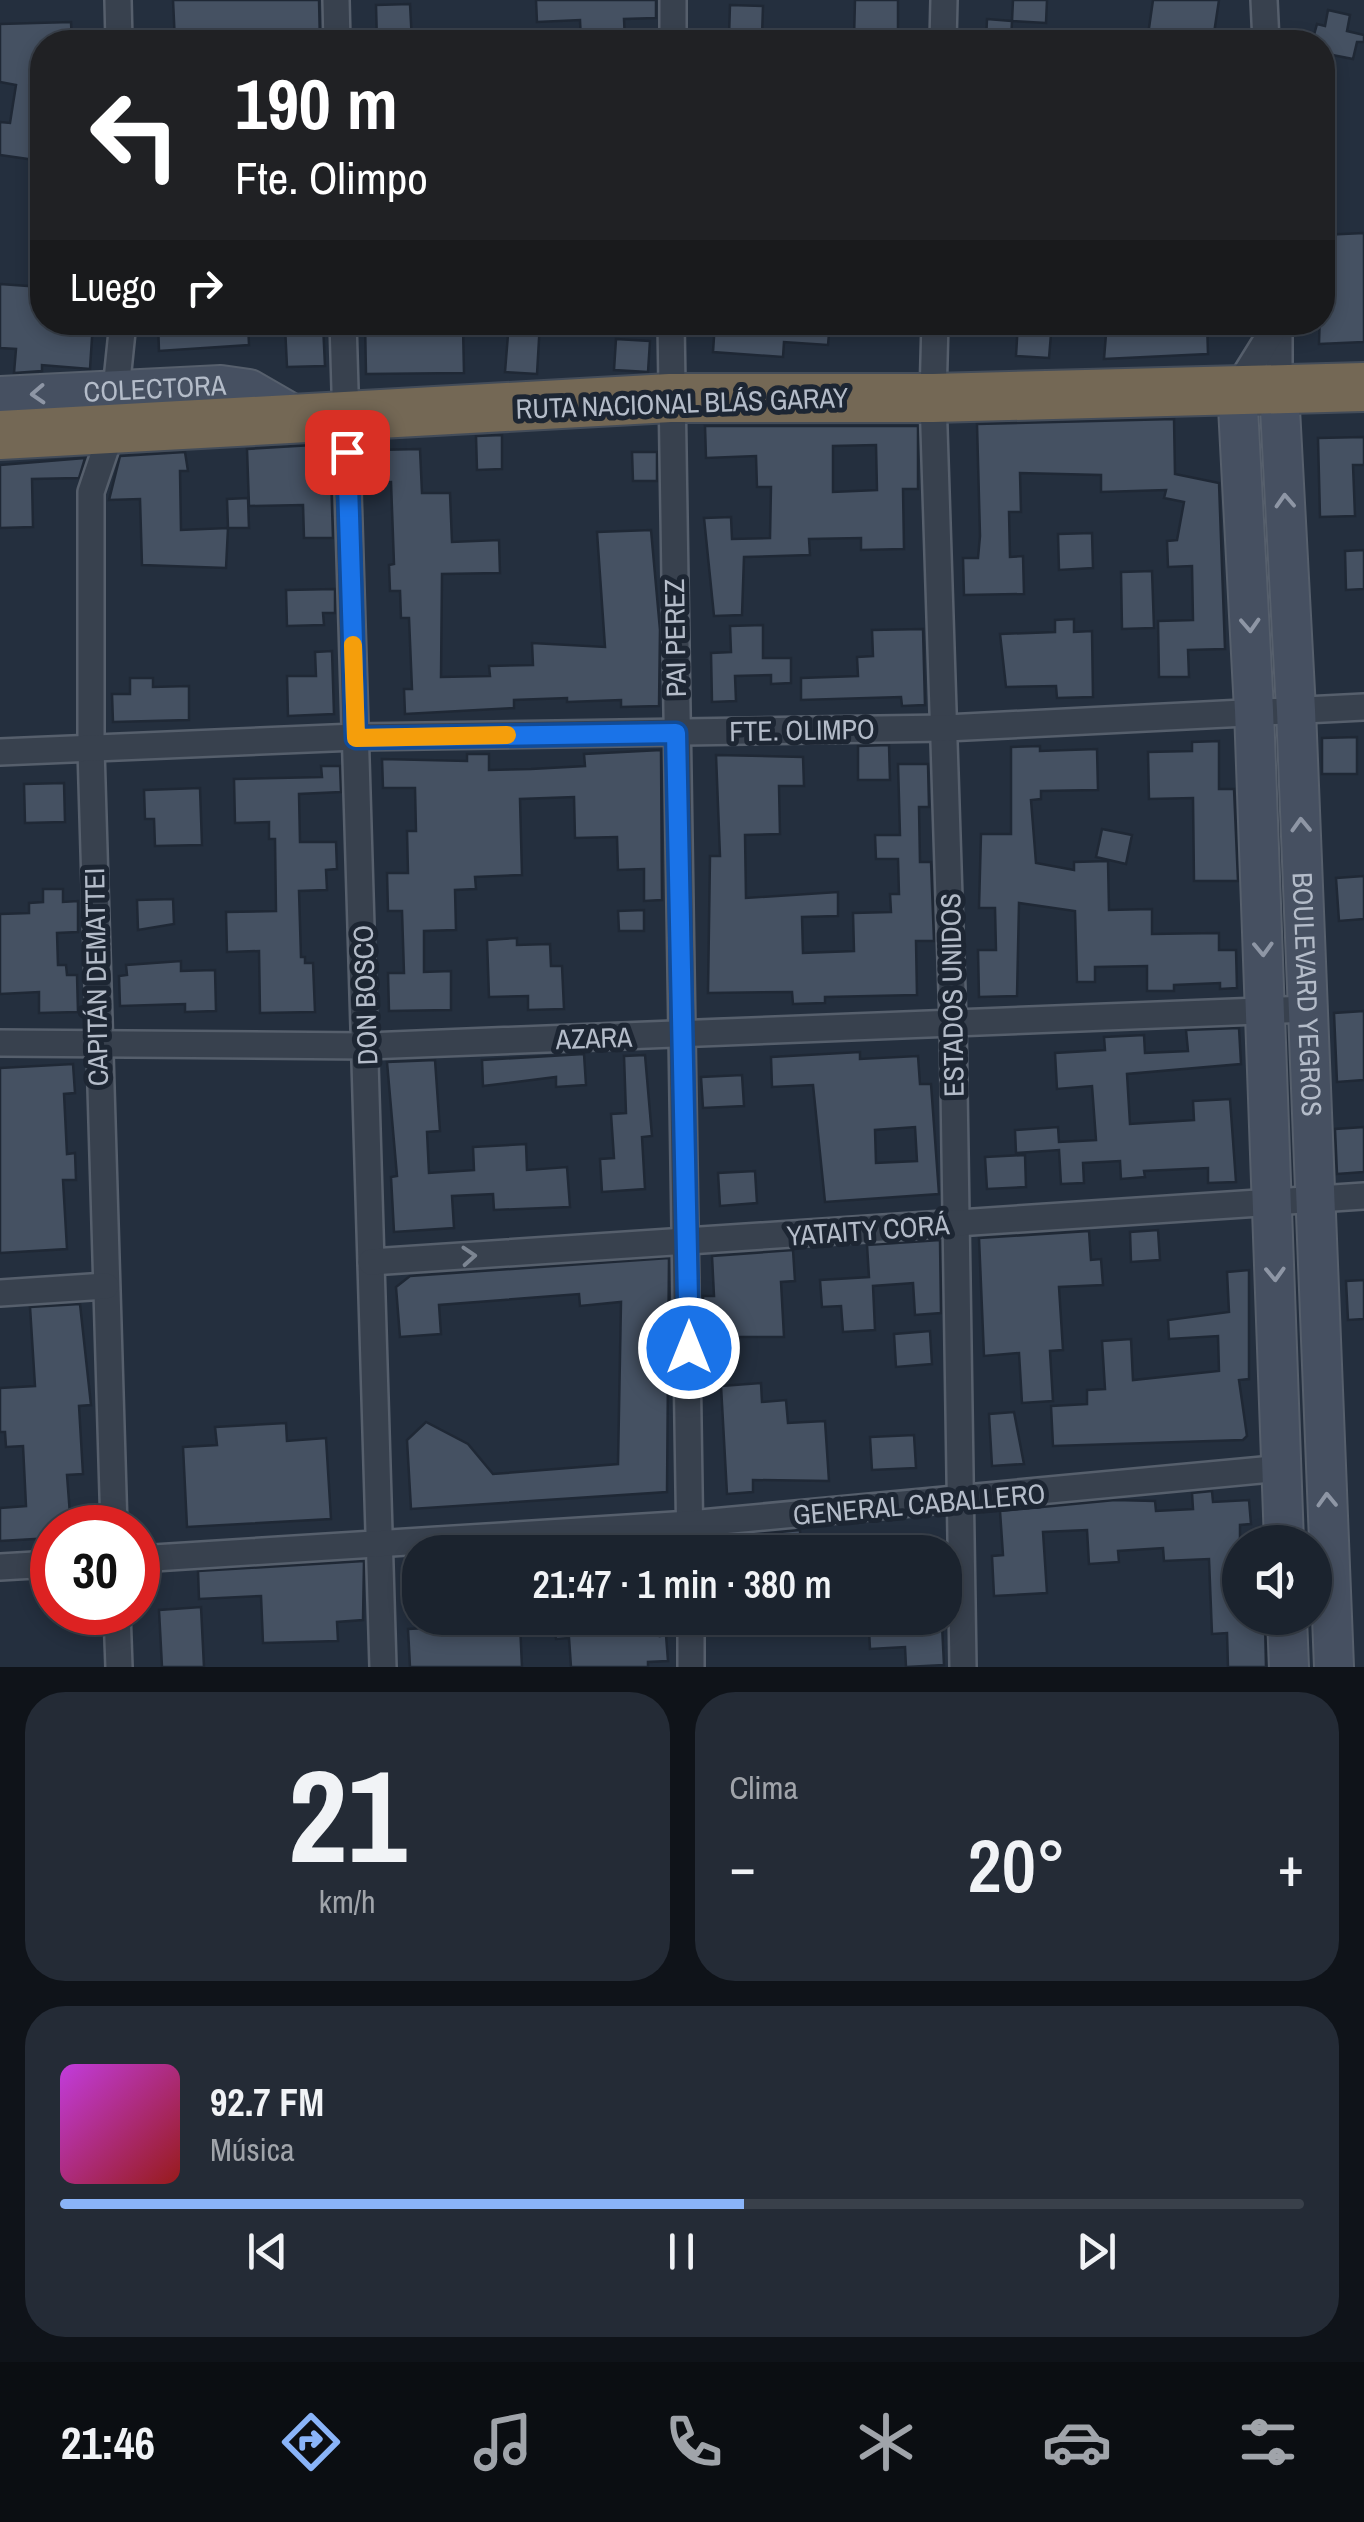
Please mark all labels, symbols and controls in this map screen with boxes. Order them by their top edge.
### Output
text: 190 m [235,57,398,151]
icon: left [70,70,200,200]
text: Fte. Olimpo [235,147,428,208]
icon: right [177,260,232,315]
text: Luego [70,262,157,313]
street label: COLECTORA [83,366,228,411]
street label: RUTA NACIONAL BLÁS GARAY [515,378,850,428]
one-way arrow [29,383,45,404]
pin [305,410,390,495]
icon: arrive [320,425,375,480]
one-way arrow [1275,492,1296,508]
street label: PAI PEREZ [655,579,695,697]
one-way arrow [1239,617,1260,633]
street label: FTE. OLIMPO [729,710,875,750]
one-way arrow [1291,817,1312,833]
street label: CAPITÁN DEMATTEI [75,867,117,1087]
street label: BOULEVARD YEGROS [1283,872,1331,1117]
street label: ESTADOS UNIDOS [931,893,973,1097]
street label: DON BOSCO [344,924,386,1066]
one-way arrow [1252,942,1273,958]
street label: AZARA [554,1018,634,1058]
street label: YATAITY CORÁ [785,1205,951,1255]
one-way arrow [461,1246,477,1267]
one-way arrow [1264,1267,1285,1283]
position arrow [637,1296,741,1400]
street label: GENERAL CABALLERO [791,1474,1047,1534]
one-way arrow [1317,1491,1338,1507]
speed limit sign: 30 [30,1505,160,1635]
map controls [1222,1525,1332,1635]
button: sound [1222,1525,1332,1635]
text: 21:47 · 1 min · 380 m [532,1559,832,1610]
text: 21 [288,1727,407,1903]
text: Clima [730,1766,798,1809]
text: 20° [968,1814,1066,1915]
text: − [730,1829,756,1903]
text: + [1278,1829,1304,1903]
text: km/h [319,1880,376,1923]
text: 92.7 FM [210,2077,324,2128]
text: Música [210,2128,295,2171]
icon: previous [240,2224,295,2279]
icon: pause [654,2224,709,2279]
icon: next [1069,2224,1124,2279]
icon: directions [276,2407,346,2477]
icon: music [468,2407,538,2477]
icon: phone [659,2407,729,2477]
icon: climate [851,2407,921,2477]
icon: car [1042,2407,1112,2477]
icon: filters [1233,2407,1303,2477]
text: 21:46 [61,2412,155,2473]

